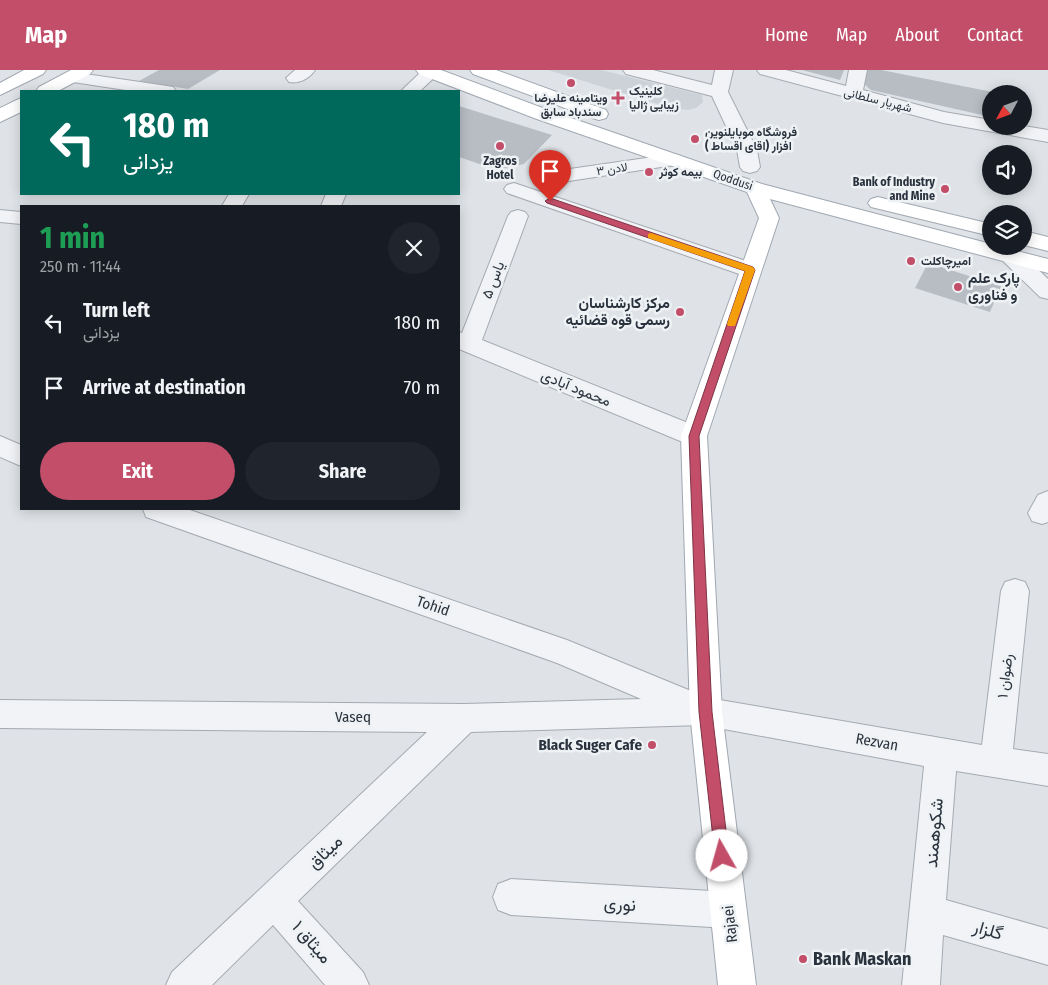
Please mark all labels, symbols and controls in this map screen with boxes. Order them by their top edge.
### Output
text: Map [25,21,67,49]
text: Home [765,24,808,46]
text: Map [836,24,867,46]
text: About [895,24,939,46]
text: Contact [967,24,1023,46]
marker: ویتامینه علیرضا سندباد سابق [565,77,577,89]
place label: کلینیک زیبایی ژالیا [629,84,679,113]
street label: شهریار سلطانی [842,85,913,116]
north arrow [982,85,1032,135]
map controls [982,85,1032,255]
place label: ویتامینه علیرضا سندباد سابق [534,91,608,119]
marker: کلینیک زیبایی ژالیا [611,91,625,105]
text: 180 m [123,104,209,146]
icon: left [40,110,105,175]
place label: فروشگاه موبایلنوین افزار (اقای اقساط ) [705,125,798,154]
marker: فروشگاه موبایلنوین افزار (اقای اقساط ) [689,133,701,145]
marker: Zagros Hotel [494,140,506,152]
button: sound [982,145,1032,195]
text: یزدانی [123,148,174,175]
pin [529,150,571,201]
place label: Zagros Hotel [483,154,517,182]
icon: arrive [536,157,564,185]
street label: لادن ۳ [595,160,629,178]
place label: بیمه کوثر [658,165,703,180]
marker: بیمه کوثر [643,166,655,178]
street label: Qoddusi [711,167,755,193]
place label: Bank of Industry and Mine [853,175,935,203]
marker: Bank of Industry and Mine [939,183,951,195]
button: layers [982,205,1032,255]
text: 1 min [40,220,105,256]
button: close [388,222,440,274]
place label: امیرچاکلت [921,254,971,269]
marker: امیرچاکلت [905,255,917,267]
text: 250 m · 11:44 [40,257,121,276]
street label: یاس ۵ [478,259,509,302]
place label: پارک علم و فناوری [968,269,1020,304]
marker: پارک علم و فناوری [952,281,964,293]
place label: مرکز کارشناسان رسمی قوه قضائیه [566,294,670,329]
text: Turn left [83,299,150,322]
marker: مرکز کارشناسان رسمی قوه قضائیه [674,306,686,318]
icon: left [40,309,68,337]
text: 180 m [394,311,440,334]
text: یزدانی [83,323,120,342]
street label: محمود آبادی [538,366,614,411]
icon: arrive [40,374,68,402]
text: Arrive at destination [83,376,246,399]
text: 70 m [404,376,440,399]
button: Exit [40,442,235,500]
button: Share [245,442,440,500]
street label: Tohid [414,592,452,620]
street label: رضوان ۱ [993,653,1017,699]
street label: Vaseq [335,708,371,726]
street label: Rezvan [854,729,900,755]
place label: Black Suger Cafe [538,736,642,754]
marker: Black Suger Cafe [646,739,658,751]
street label: شکوهمند [920,797,948,869]
position arrow [695,829,747,881]
street label: میثاق [303,830,347,874]
street label: نوری [603,892,637,916]
street label: Rajaei [719,904,741,944]
street label: گلزار [970,915,1005,945]
street label: میثاق ۱ [287,916,337,968]
place label: Bank Maskan [813,948,911,970]
marker: Bank Maskan [797,953,809,965]

